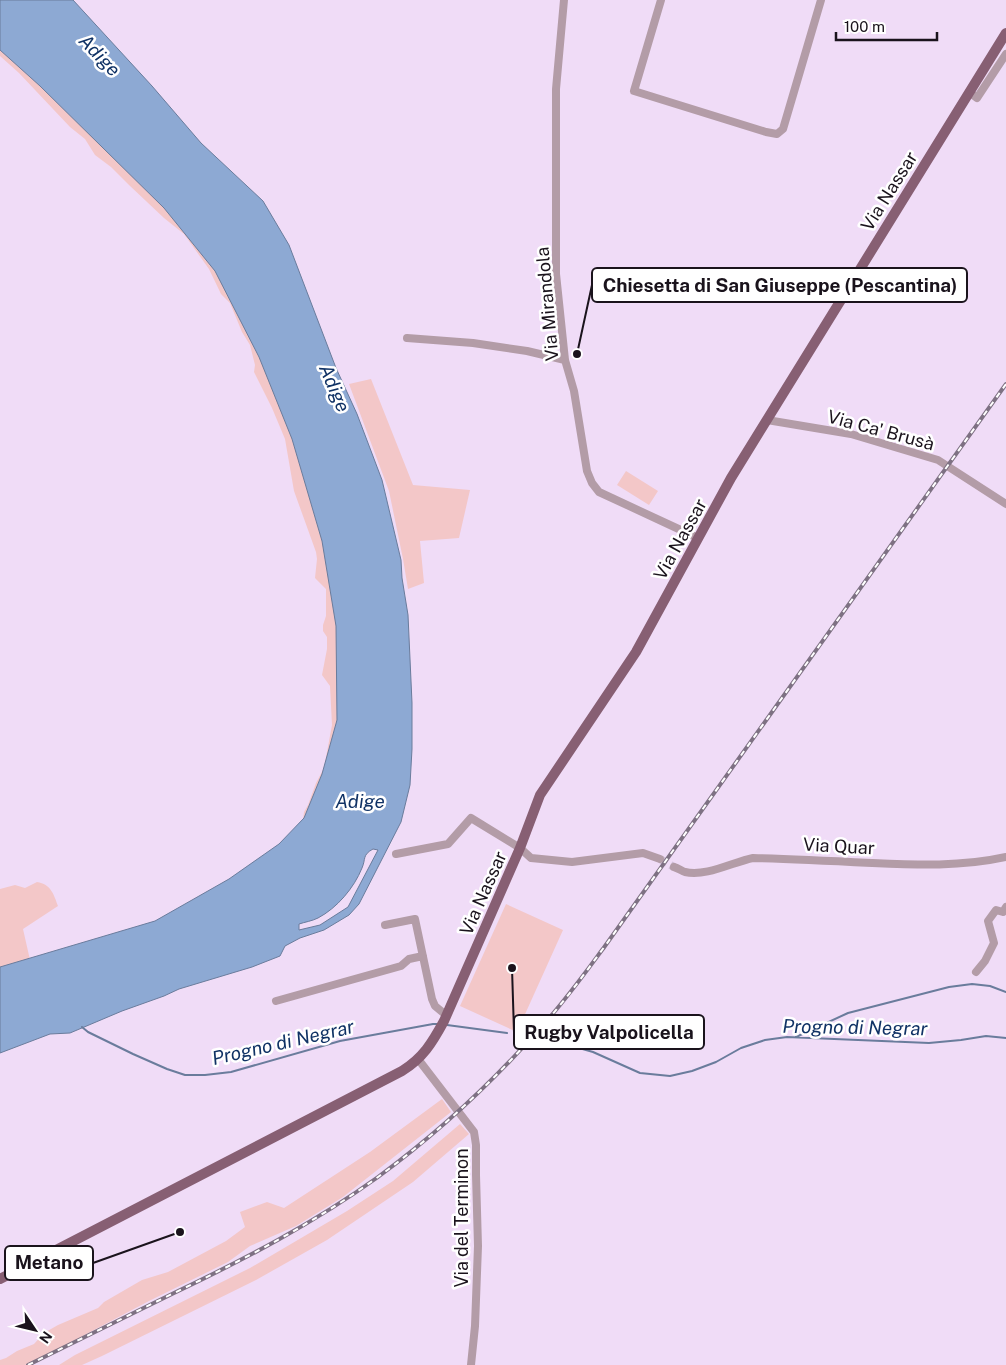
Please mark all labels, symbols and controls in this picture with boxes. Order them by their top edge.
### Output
scale bar [836,10,937,42]
text: 100 m [844,18,885,35]
water label: Adige [75,29,125,81]
street label: Via Nassar [856,147,922,235]
street label: Via Mirandola [532,246,562,362]
callout: Chiesetta di San Giuseppe (Pescantina) [592,268,967,302]
text: Chiesetta di San Giuseppe (Pescantina) [603,274,957,296]
water label: Adige [315,361,355,415]
street label: Via Ca' Brusà [825,406,937,454]
street label: Via Nassar [649,495,711,583]
water label: Adige [335,790,385,812]
street label: Via Quar [803,834,875,858]
street label: Via Nassar [455,848,511,938]
water label: Progno di Negrar [210,1015,357,1069]
callout: Rugby Valpolicella [514,1015,704,1049]
water label: Progno di Negrar [782,1015,929,1039]
text: Rugby Valpolicella [524,1021,694,1043]
street label: Via del Terminon [451,1148,472,1288]
callout: Metano [5,1246,93,1280]
text: Metano [15,1251,83,1273]
north arrow [10,1305,60,1355]
text: N [36,1328,55,1347]

